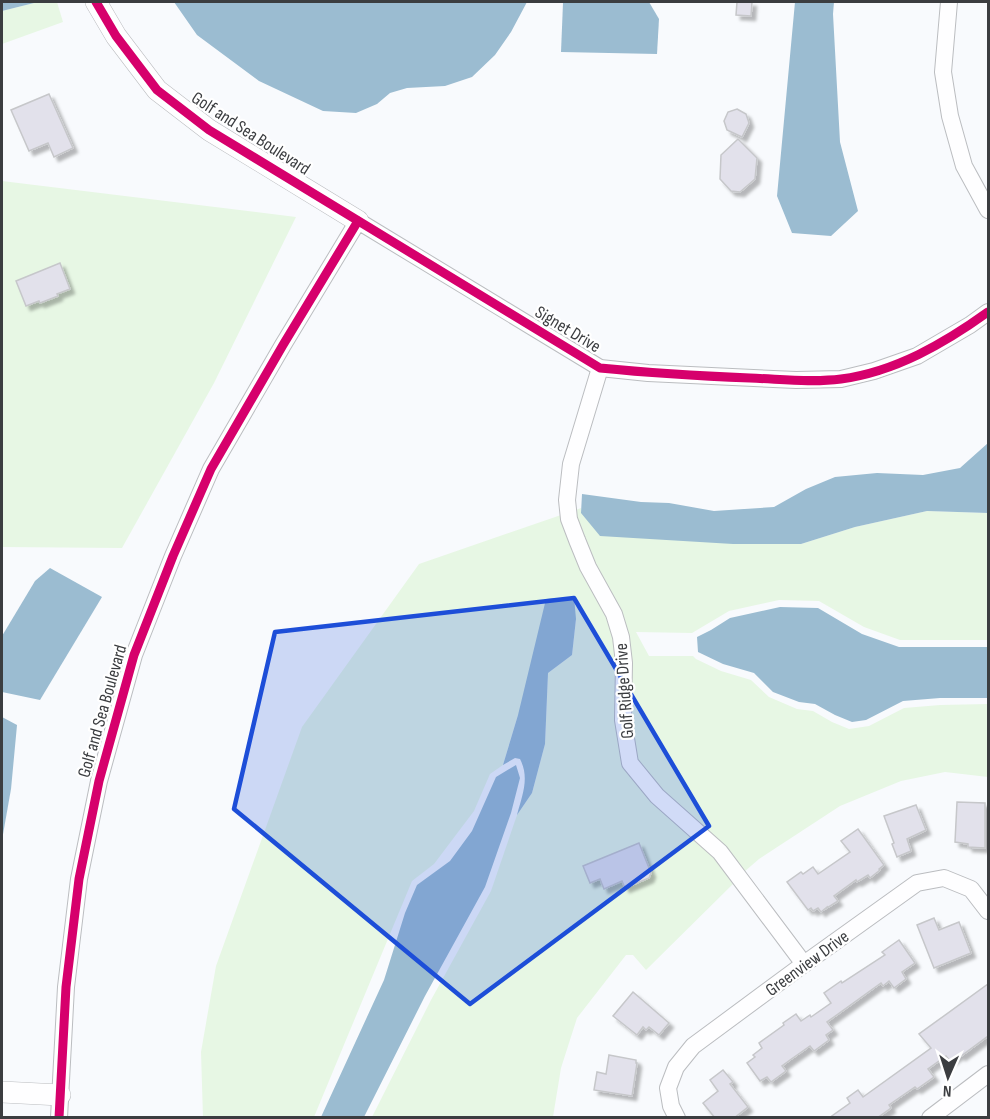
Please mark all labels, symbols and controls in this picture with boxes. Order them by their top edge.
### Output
street label: Golf and Sea Boulevard [188,87,314,180]
street label: Signet Drive [531,302,604,357]
street label: Golf and Sea Boulevard [73,642,131,780]
street label: Golf Ridge Drive [611,642,638,739]
street label: Greenview Drive [762,926,853,1001]
north arrow [918,1047,978,1107]
text: N [943,1081,952,1100]

